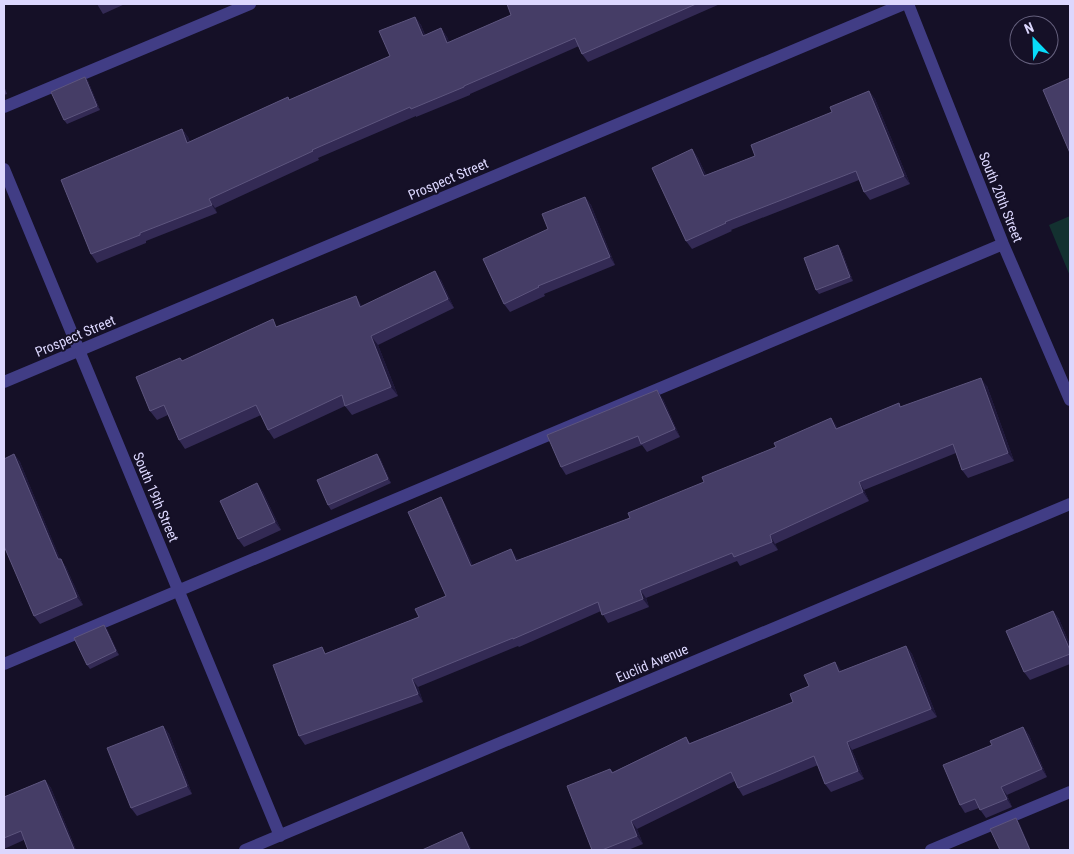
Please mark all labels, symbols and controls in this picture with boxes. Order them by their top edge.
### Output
north arrow [1009,15,1059,65]
text: N [1022,19,1036,37]
street label: South 20th Street [976,150,1026,244]
street label: Prospect Street [406,155,490,203]
street label: Prospect Street [33,312,117,360]
street label: South 19th Street [130,450,182,544]
street label: Euclid Avenue [613,640,691,685]

